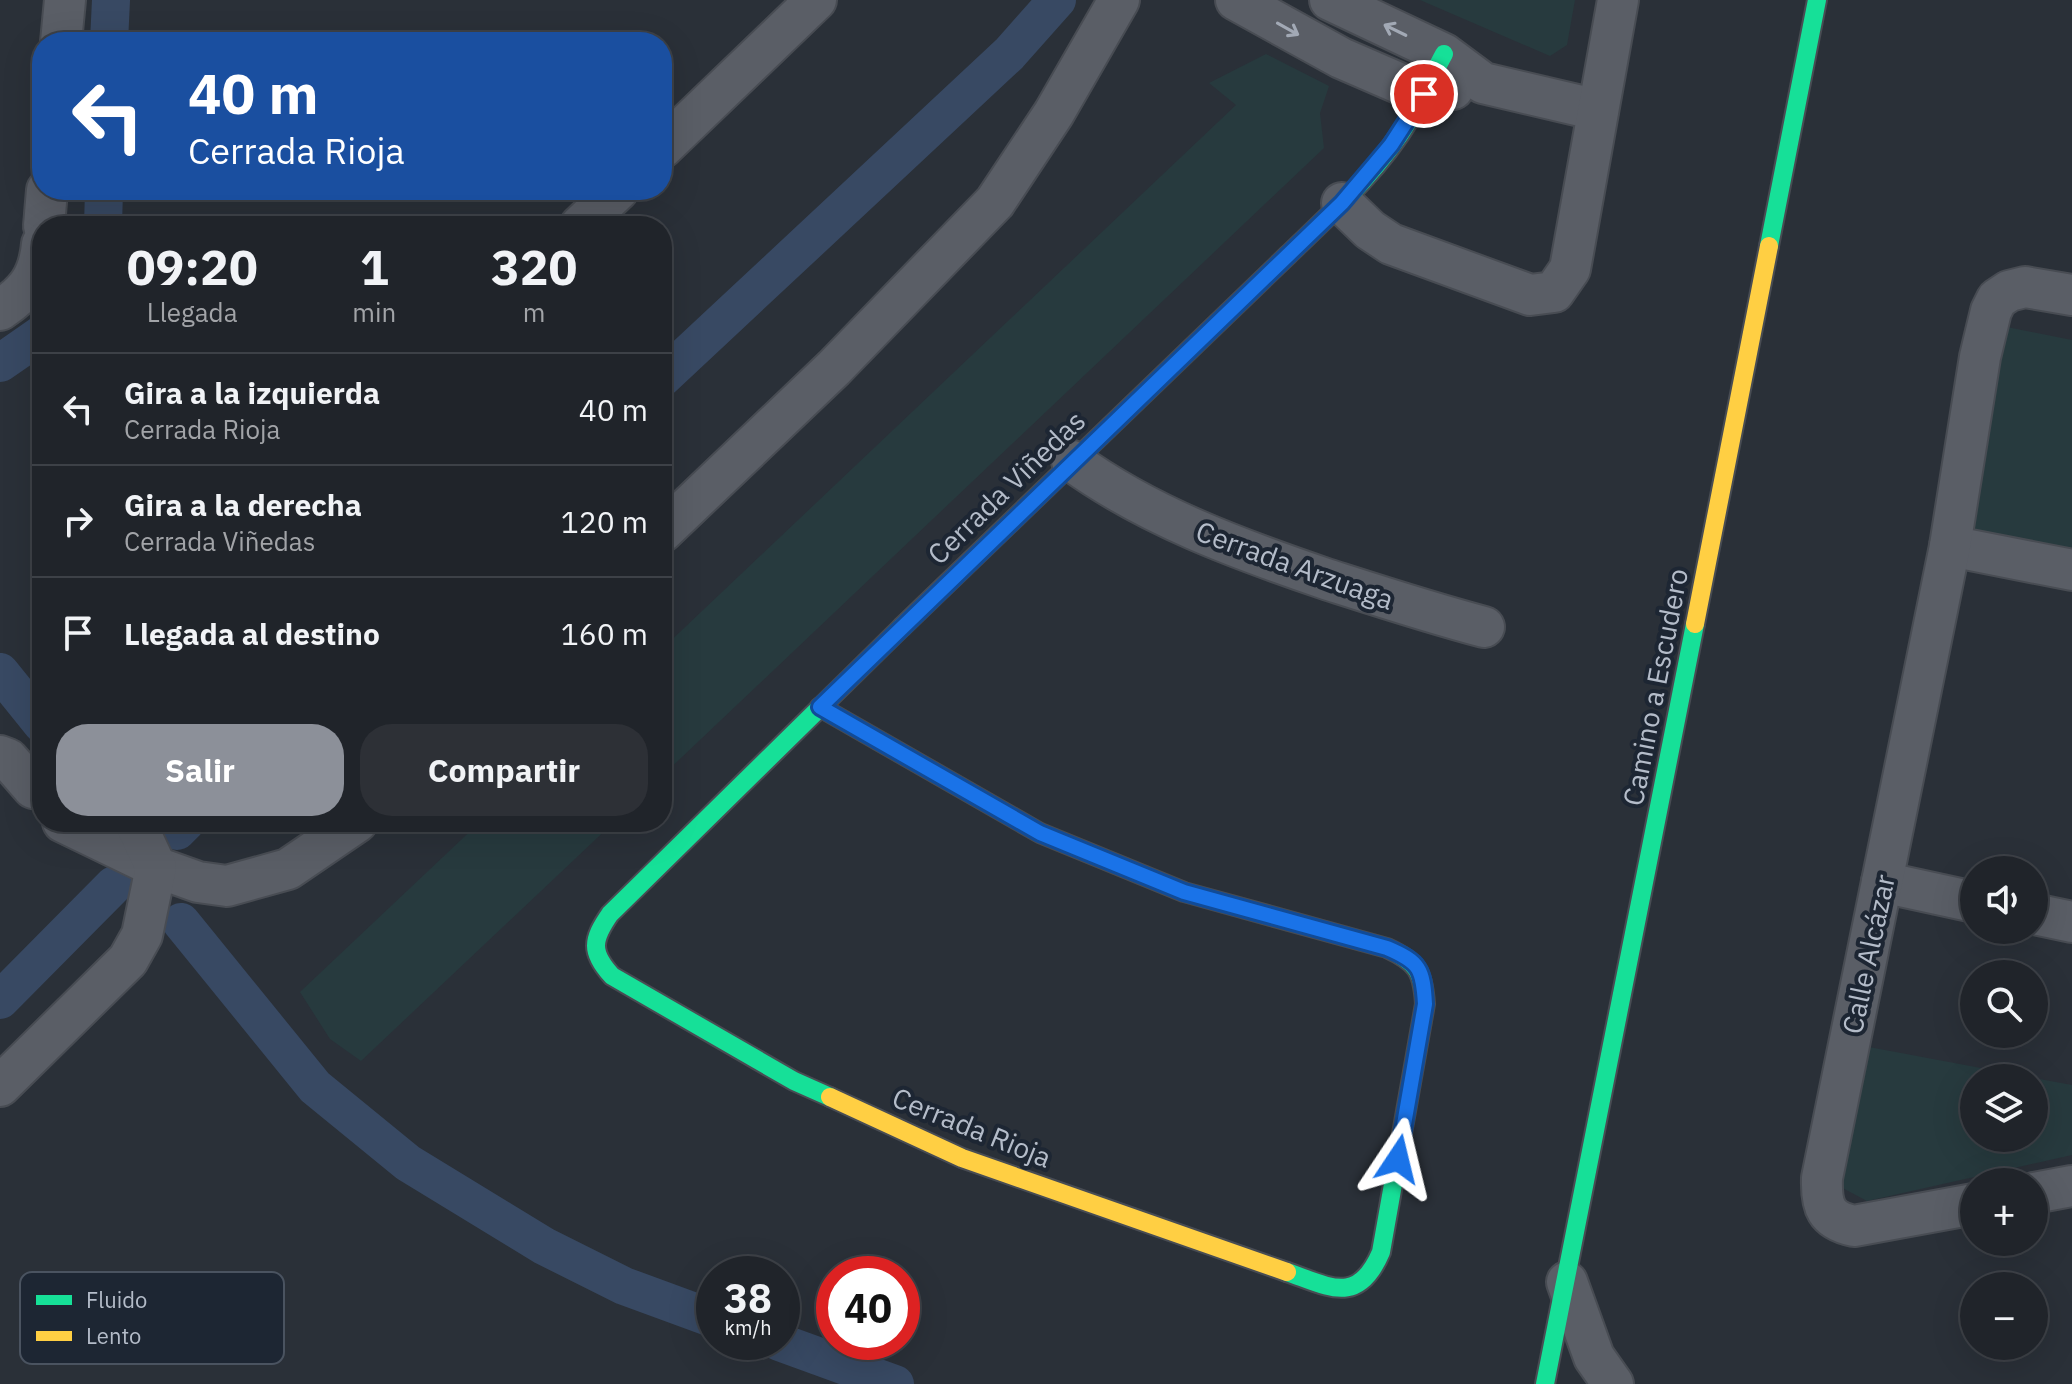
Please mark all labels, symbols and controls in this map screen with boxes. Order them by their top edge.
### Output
one-way arrow [1276,22,1300,37]
one-way arrow [1384,22,1407,37]
text: 40 m [188,57,318,129]
pin [1390,60,1458,128]
icon: left [56,64,160,168]
icon: arrive [1402,72,1446,116]
text: Cerrada Rioja [188,127,405,174]
text: 09:20 [127,236,258,298]
text: 1 [360,236,389,298]
text: 320 [491,236,577,298]
text: Llegada [147,295,238,329]
text: min [352,295,396,329]
text: m [523,295,545,329]
text: Gira a la izquierda [124,373,380,412]
icon: left [56,387,100,431]
text: 40 m [579,390,648,429]
street label: Cerrada Viñedas [919,402,1093,572]
text: Cerrada Rioja [124,412,280,446]
text: Gira a la derecha [124,485,362,524]
icon: right [56,499,100,543]
text: 120 m [561,502,648,541]
street label: Cerrada Arzuaga [1191,512,1399,618]
text: Cerrada Viñedas [124,524,315,558]
street label: Camino a Escudero [1614,565,1696,809]
icon: arrive [56,611,100,655]
text: Llegada al destino [124,614,380,653]
text: 160 m [561,614,648,653]
button: Salir [56,724,344,816]
button: Compartir [360,724,648,816]
map controls [1960,856,2048,1360]
button: sound [1960,856,2048,944]
street label: Calle Alcázar [1833,871,1903,1037]
button: search [1960,960,2048,1048]
button: layers [1960,1064,2048,1152]
street label: Cerrada Rioja [887,1078,1057,1176]
position arrow [1356,1117,1440,1201]
button: + [1960,1168,2048,1256]
speed limit sign: 40 [816,1256,920,1360]
legend [20,1272,284,1364]
text: 38 [724,1272,772,1324]
button: − [1960,1272,2048,1360]
text: Fluido [86,1285,147,1314]
text: km/h [724,1314,772,1341]
text: Lento [86,1321,141,1350]

